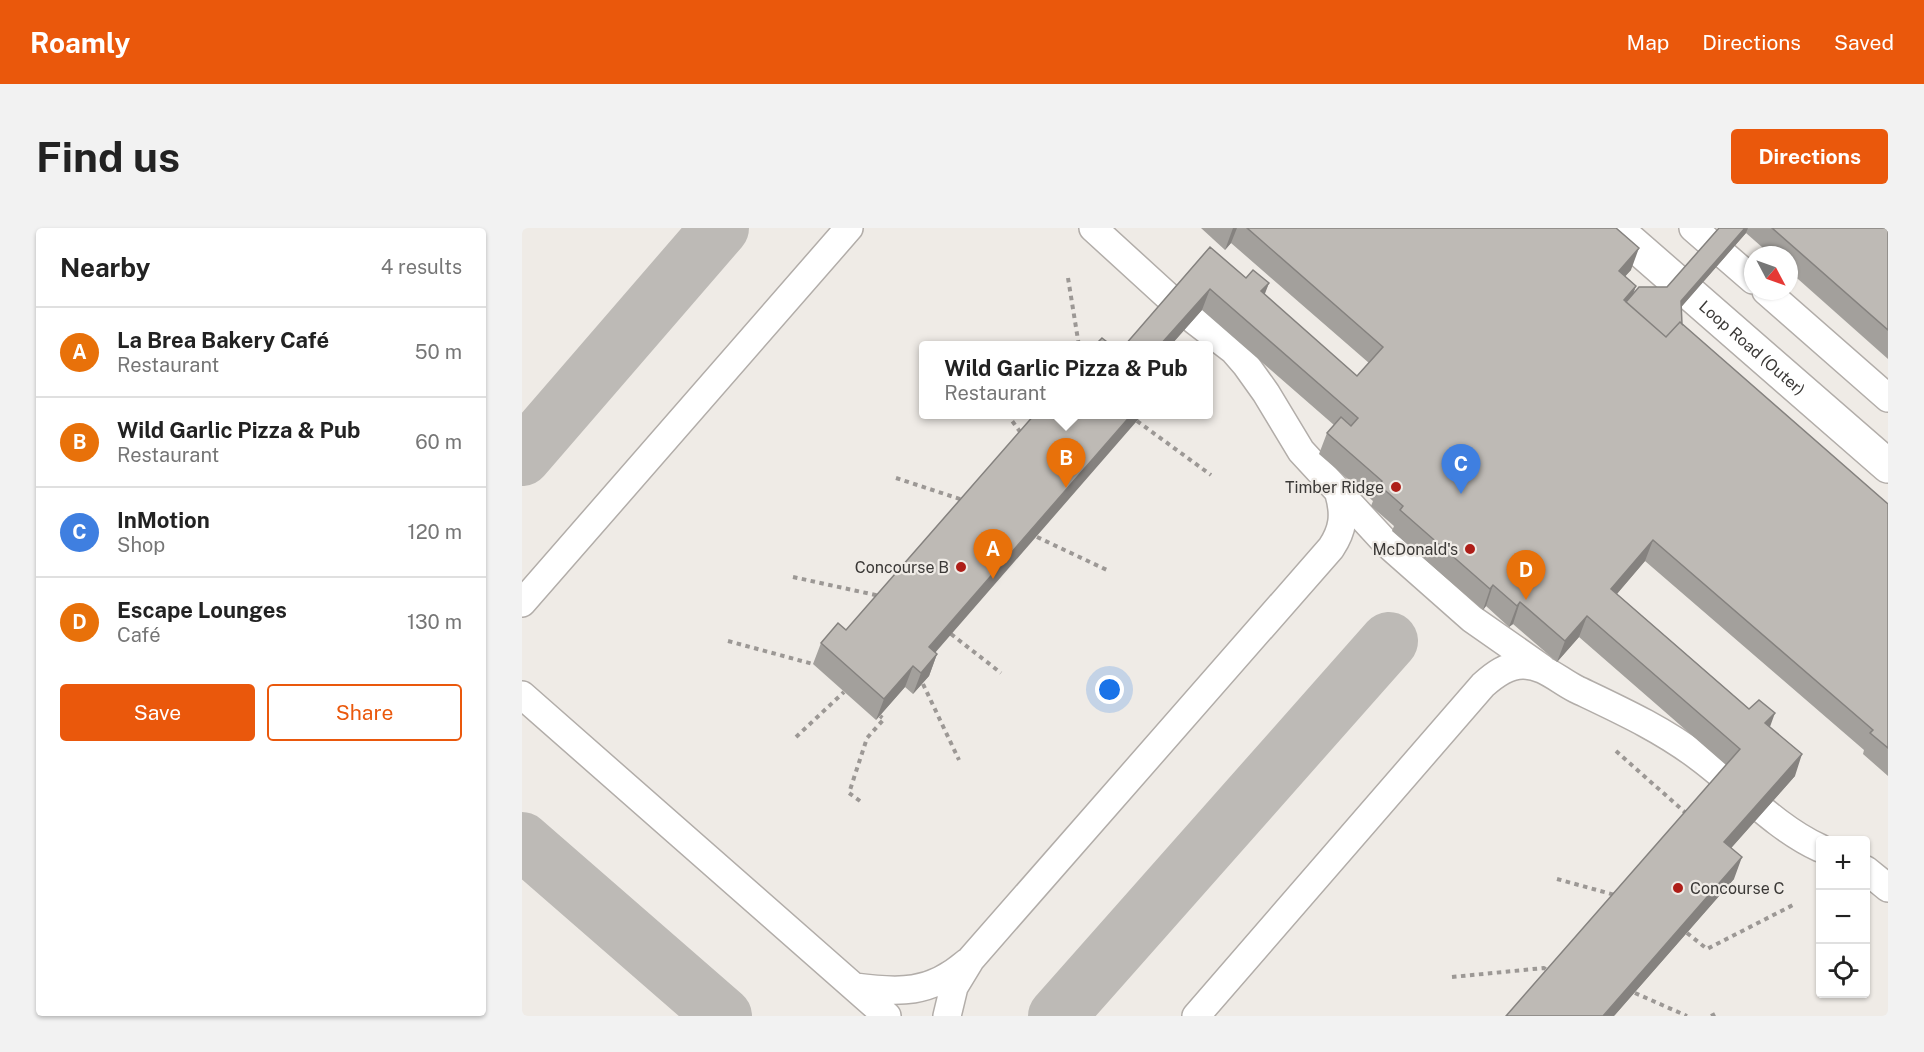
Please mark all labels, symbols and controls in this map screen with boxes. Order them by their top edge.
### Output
text: Roamly [30,26,130,59]
text: Map [1627,30,1669,55]
text: Directions [1702,30,1801,55]
text: Saved [1834,30,1894,55]
button: Directions [1731,129,1888,184]
text: Find us [36,132,180,181]
north arrow [1744,246,1798,300]
text: Nearby [60,252,150,283]
text: 4 results [381,255,462,279]
street label: Loop Road (Outer) [1695,297,1809,399]
text: La Brea Bakery Café [117,327,329,353]
text: A [72,340,87,364]
text: 50 m [415,340,462,364]
popup [919,341,1213,419]
text: Restaurant [117,353,219,377]
text: Wild Garlic Pizza & Pub [944,355,1188,381]
text: Restaurant [944,381,1047,405]
text: Wild Garlic Pizza & Pub [117,417,360,443]
text: B [73,430,86,454]
text: 60 m [415,430,462,454]
pin: B [1046,438,1086,488]
text: Restaurant [117,443,219,467]
pin: C [1442,444,1480,494]
place label: Timber Ridge [1285,478,1384,497]
marker: Timber Ridge [1389,480,1403,494]
text: InMotion [117,507,210,533]
text: C [72,520,87,544]
text: 120 m [408,520,462,544]
pin: A [974,530,1012,579]
text: Shop [117,533,165,557]
place label: McDonald's [1372,540,1458,559]
marker: McDonald's [1463,542,1477,556]
pin: D [1506,550,1546,600]
place label: Concourse B [855,558,949,577]
marker: Concourse B [954,560,968,574]
text: Escape Lounges [117,597,287,623]
text: D [72,610,87,634]
text: 130 m [407,610,462,634]
text: Café [117,623,160,647]
your location [1095,675,1124,704]
button: Save [60,684,255,741]
button: Share [267,684,462,741]
map controls [1816,836,1870,998]
button: + [1816,836,1870,890]
place label: Concourse C [1690,879,1785,898]
marker: Concourse C [1671,881,1685,895]
button: − [1816,890,1870,944]
button: locate [1816,944,1870,998]

